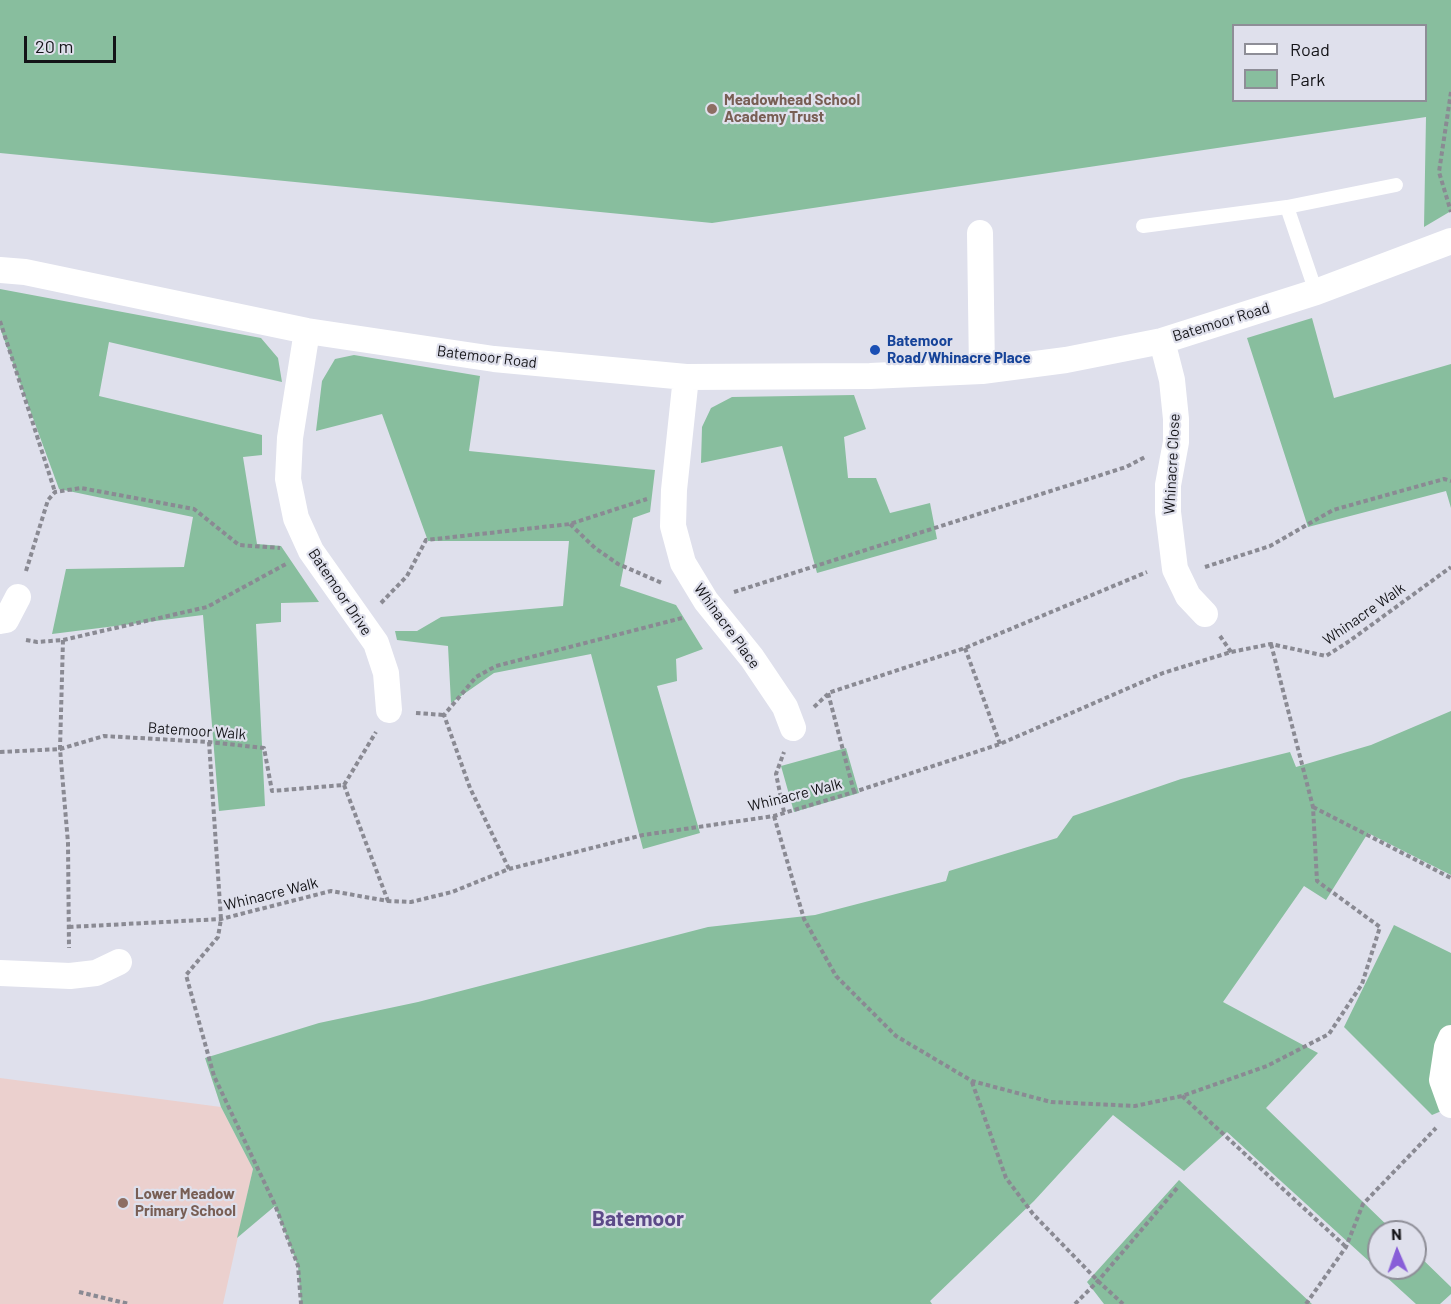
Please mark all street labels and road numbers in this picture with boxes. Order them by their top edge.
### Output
street label: Batemoor Road [1170,299,1272,345]
street label: Batemoor Road [436,342,538,372]
street label: Whinacre Close [1160,413,1184,515]
street label: Batemoor Drive [304,545,376,639]
street label: Whinacre Walk [1319,579,1409,649]
street label: Whinacre Place [690,580,764,672]
street label: Batemoor Walk [147,719,247,743]
street label: Whinacre Walk [746,775,844,815]
street label: Whinacre Walk [222,874,320,914]

